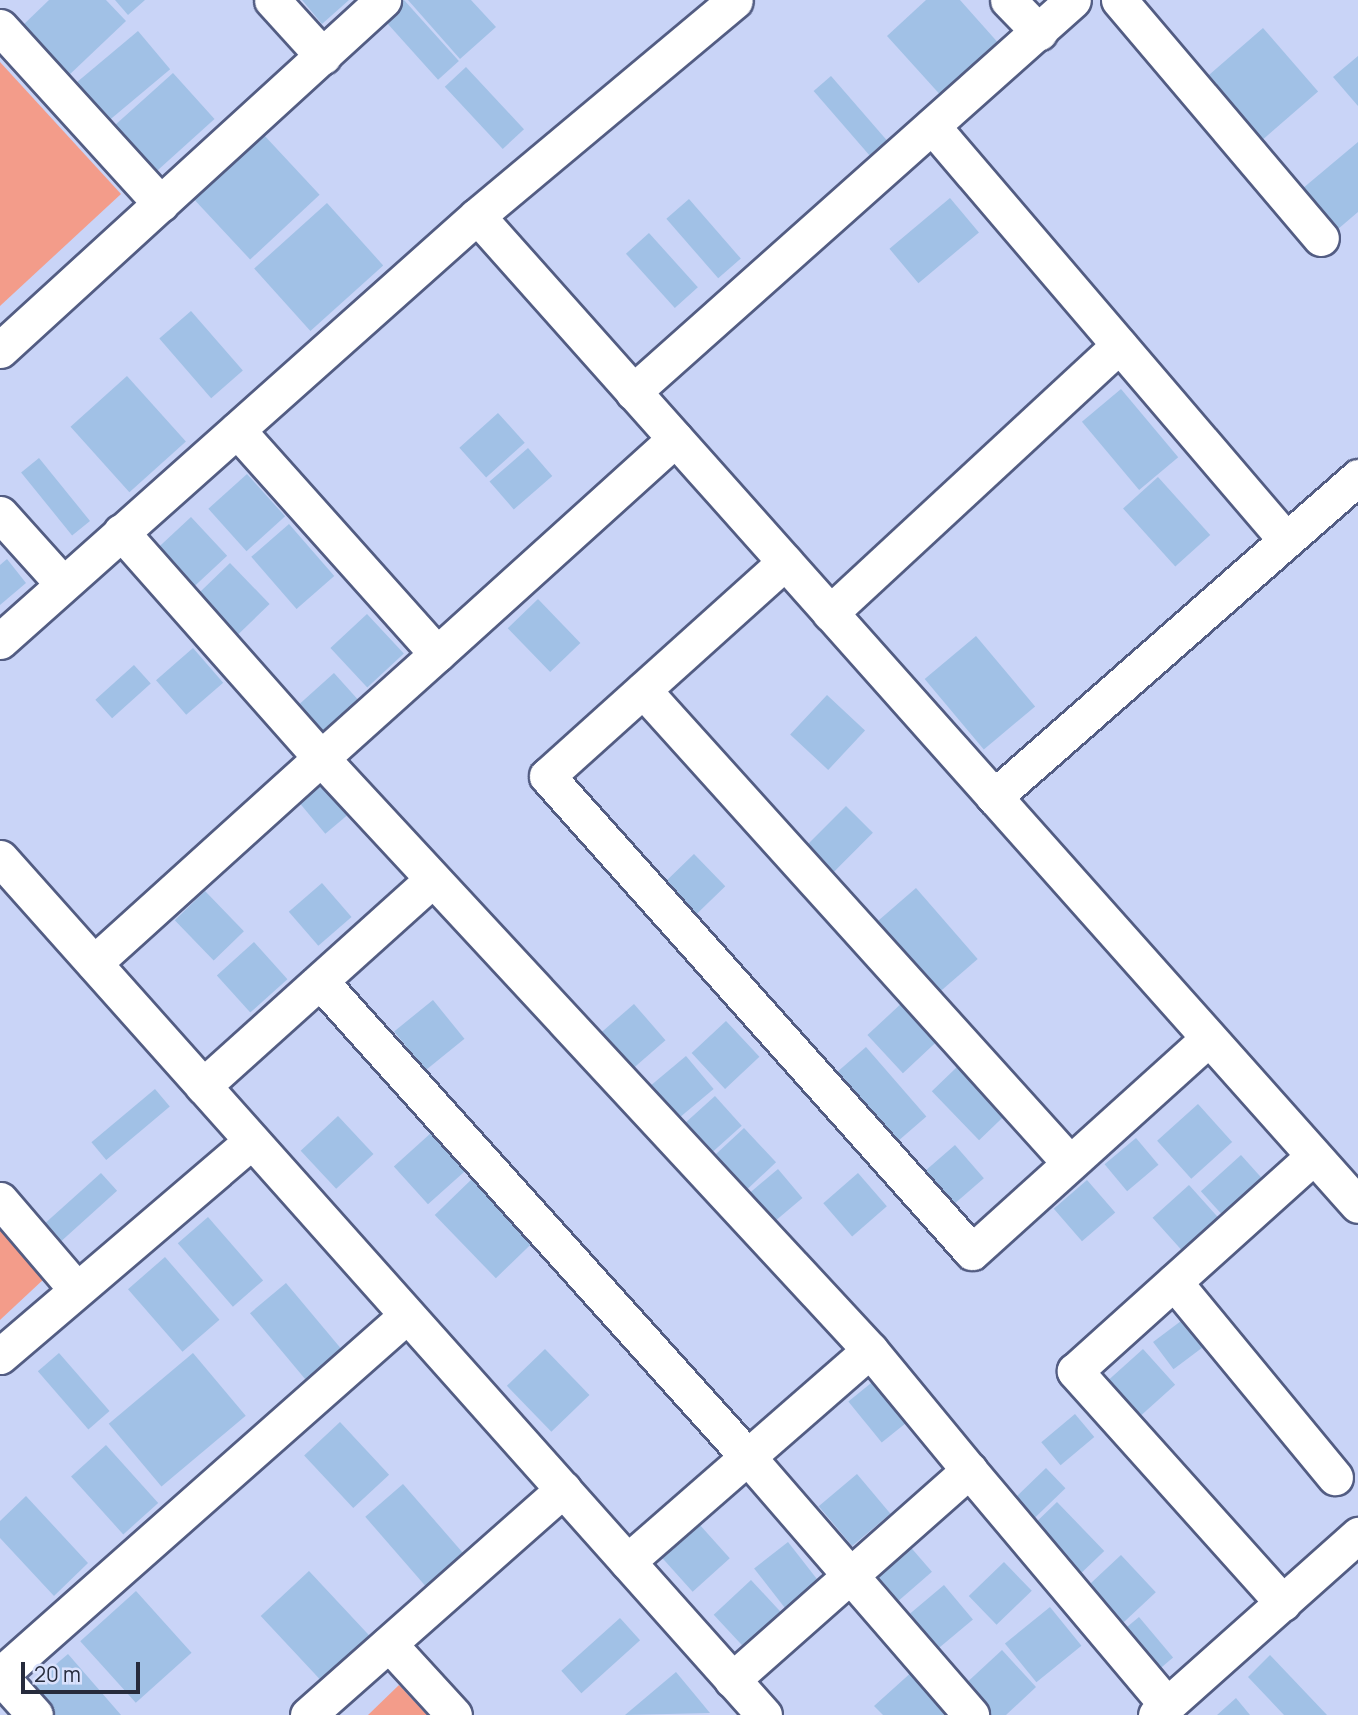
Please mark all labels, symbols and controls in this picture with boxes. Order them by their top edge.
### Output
scale bar [24,1648,144,1692]
text: 20 m [34,1660,81,1688]

